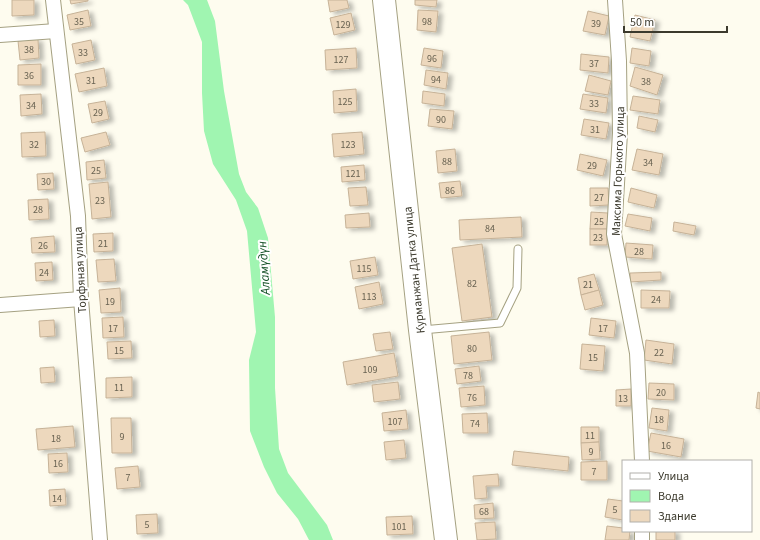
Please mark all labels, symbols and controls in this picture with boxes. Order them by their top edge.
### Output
scale bar [624,8,727,34]
text: 50 m [630,14,654,31]
house number: 35 [74,15,84,29]
house number: 98 [422,15,432,29]
house number: 39 [591,17,601,31]
house number: 129 [336,18,350,32]
house number: 38 [24,43,34,57]
house number: 33 [78,46,88,60]
house number: 96 [427,52,437,66]
house number: 127 [334,53,348,67]
house number: 37 [589,57,599,71]
house number: 36 [24,69,34,83]
house number: 94 [431,73,441,87]
house number: 31 [86,74,96,88]
house number: 38 [641,75,651,89]
house number: 125 [338,95,352,109]
house number: 33 [589,97,599,111]
house number: 34 [26,99,36,113]
house number: 29 [93,106,103,120]
street label: Максима Горького улица [608,106,629,236]
house number: 90 [436,113,446,127]
house number: 31 [590,123,600,137]
house number: 32 [29,138,39,152]
house number: 123 [341,138,355,152]
house number: 88 [442,155,452,169]
house number: 34 [643,156,653,170]
house number: 29 [587,159,597,173]
house number: 25 [91,164,101,178]
house number: 121 [346,167,360,181]
house number: 30 [41,175,51,189]
house number: 86 [445,184,455,198]
house number: 27 [594,191,604,205]
house number: 23 [95,194,105,208]
house number: 28 [33,203,43,217]
street label: Курманжан Датка улица [399,206,430,334]
house number: 25 [594,215,604,229]
house number: 84 [485,222,495,236]
street label: Торфяная улица [70,226,91,314]
house number: 23 [593,231,603,245]
house number: 21 [98,237,108,251]
house number: 26 [38,239,48,253]
water label: Аламүдүн [253,240,275,296]
house number: 28 [634,245,644,259]
house number: 115 [357,262,371,276]
house number: 24 [39,266,49,280]
house number: 82 [467,277,477,291]
house number: 21 [583,278,593,292]
house number: 113 [362,290,376,304]
house number: 24 [651,293,661,307]
house number: 19 [105,295,115,309]
house number: 17 [108,322,118,336]
house number: 17 [598,322,608,336]
house number: 80 [467,342,477,356]
house number: 15 [114,344,124,358]
house number: 22 [654,346,664,360]
house number: 15 [588,351,598,365]
house number: 109 [363,363,377,377]
house number: 78 [463,369,473,383]
house number: 11 [114,381,124,395]
house number: 20 [656,386,666,400]
house number: 76 [467,391,477,405]
house number: 13 [618,392,628,406]
house number: 18 [654,413,664,427]
house number: 107 [388,415,402,429]
house number: 74 [470,417,480,431]
house number: 11 [585,429,595,443]
house number: 9 [120,430,125,444]
house number: 18 [51,432,61,446]
house number: 16 [661,439,671,453]
house number: 9 [589,445,594,459]
house number: 16 [53,457,63,471]
legend [622,460,752,532]
house number: 7 [592,465,597,479]
text: Улица [658,468,689,485]
house number: 7 [126,471,131,485]
text: Вода [658,488,684,505]
house number: 14 [52,492,62,506]
house number: 5 [613,503,618,517]
house number: 68 [479,505,489,519]
text: Здание [658,508,697,525]
house number: 5 [145,518,150,532]
house number: 101 [392,520,406,534]

